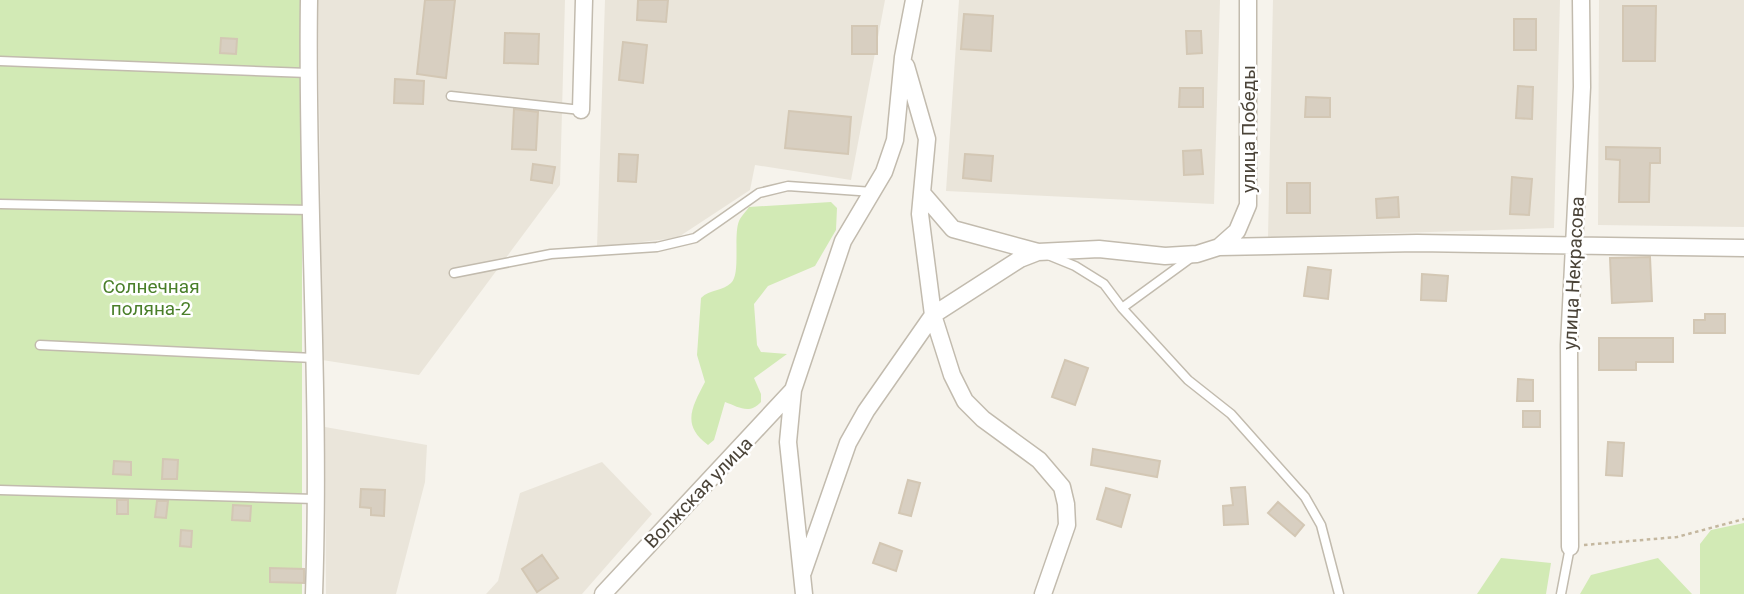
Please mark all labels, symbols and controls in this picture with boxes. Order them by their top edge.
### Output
street label: улица Победы [1237,65,1260,193]
street label: улица Некрасова [1558,196,1589,350]
park label: Солнечная поляна-2 [102,275,200,320]
street label: Волжская улица [639,432,757,553]

